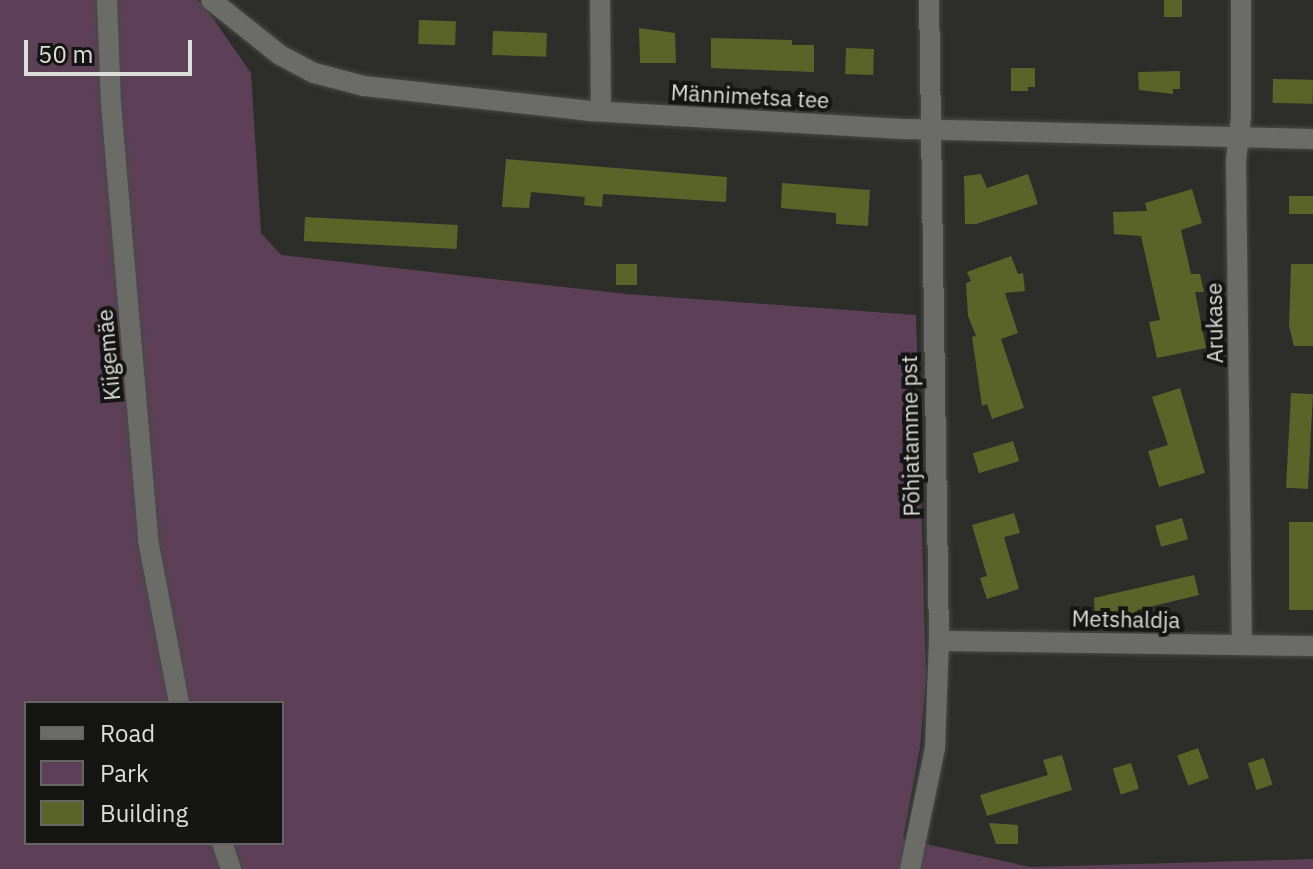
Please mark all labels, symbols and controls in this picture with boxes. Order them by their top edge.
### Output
scale bar [28,24,196,74]
text: 50 m [38,38,93,70]
street label: Männimetsa tee [670,79,830,113]
street label: Arukase [1200,282,1228,364]
street label: Kiigemäe [91,308,125,402]
street label: Põhjatamme pst [895,355,925,517]
street label: Metshaldja [1071,605,1181,633]
legend [24,701,284,845]
text: Road [100,717,155,749]
text: Park [100,757,149,789]
text: Building [100,797,188,829]

